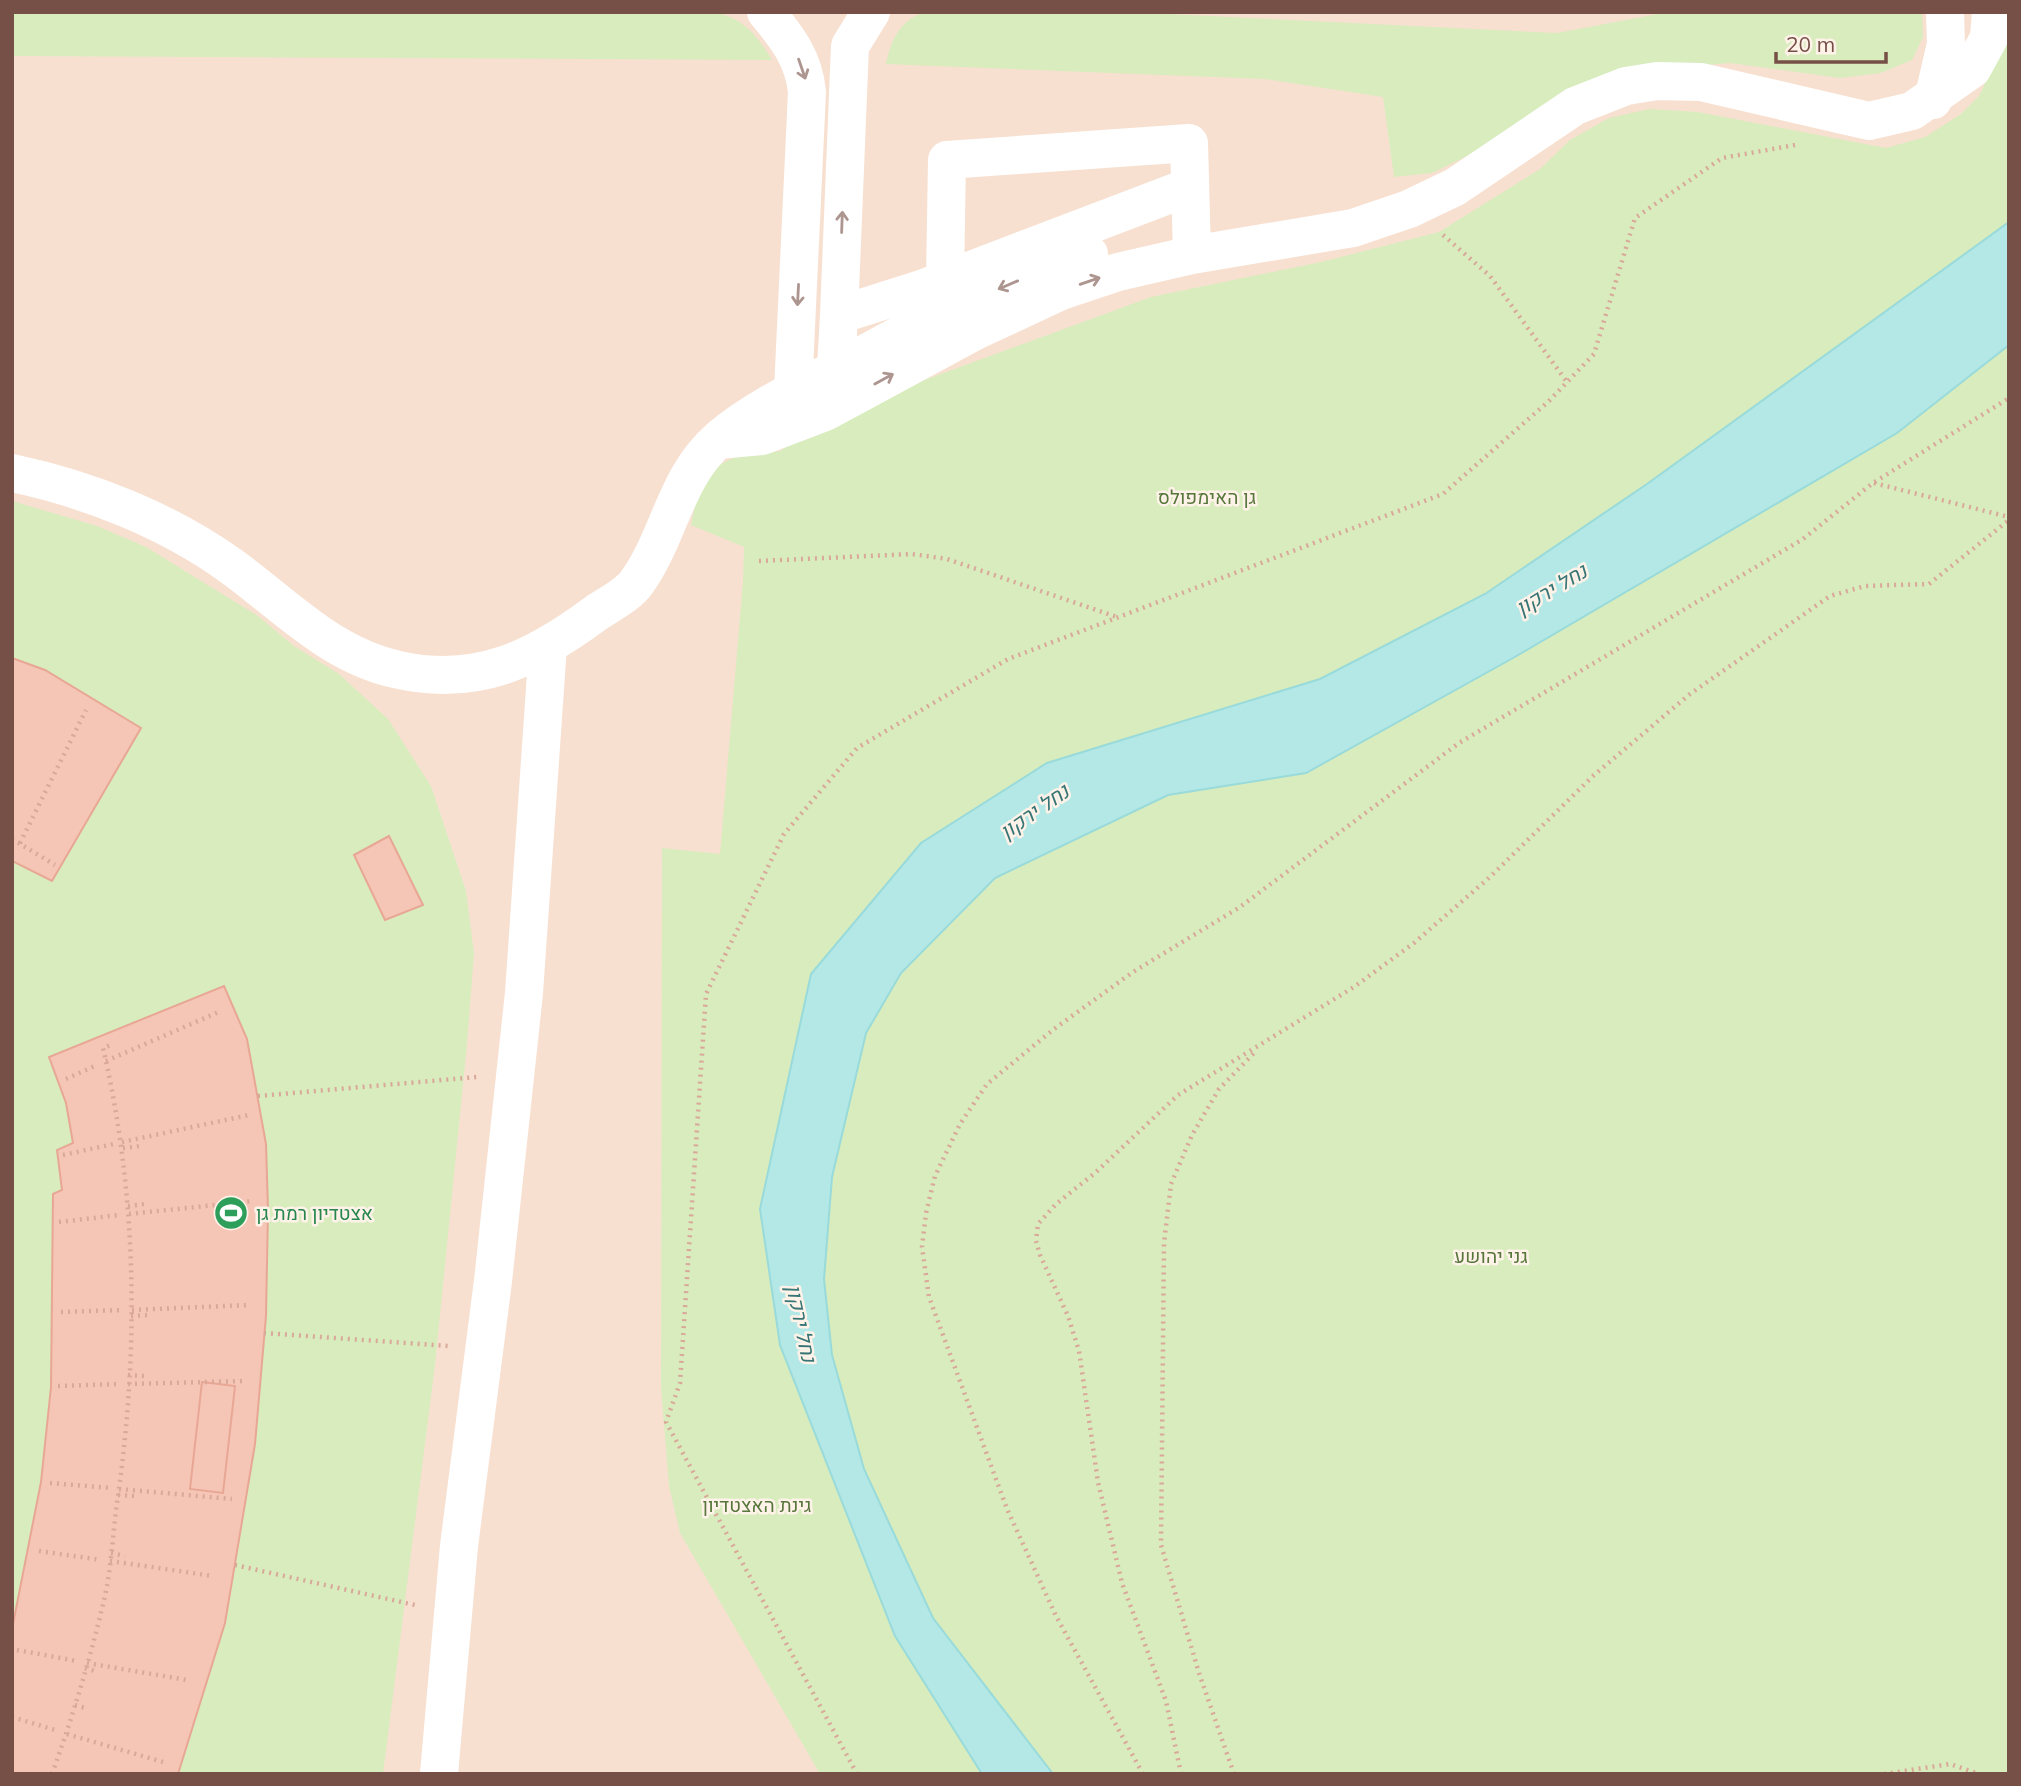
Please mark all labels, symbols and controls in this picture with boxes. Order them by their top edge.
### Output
scale bar [1776,21,1886,65]
text: 20 m [1786,31,1835,57]
one-way arrow [797,58,809,79]
one-way arrow [835,211,849,234]
one-way arrow [1078,274,1100,286]
one-way arrow [998,279,1020,292]
one-way arrow [791,283,804,306]
one-way arrow [874,372,894,386]
park label: גן האימפולס [1158,485,1256,509]
water label: נחל ירקון [1511,557,1593,620]
water label: נחל ירקון [994,777,1075,844]
sports icon: אצטדיון רמת גן [212,1194,250,1232]
place label: אצטדיון רמת גן [256,1201,373,1225]
park label: גני יהושע [1454,1244,1528,1268]
water label: נחל ירקון [781,1282,823,1365]
park label: גינת האצטדיון [703,1493,811,1517]

